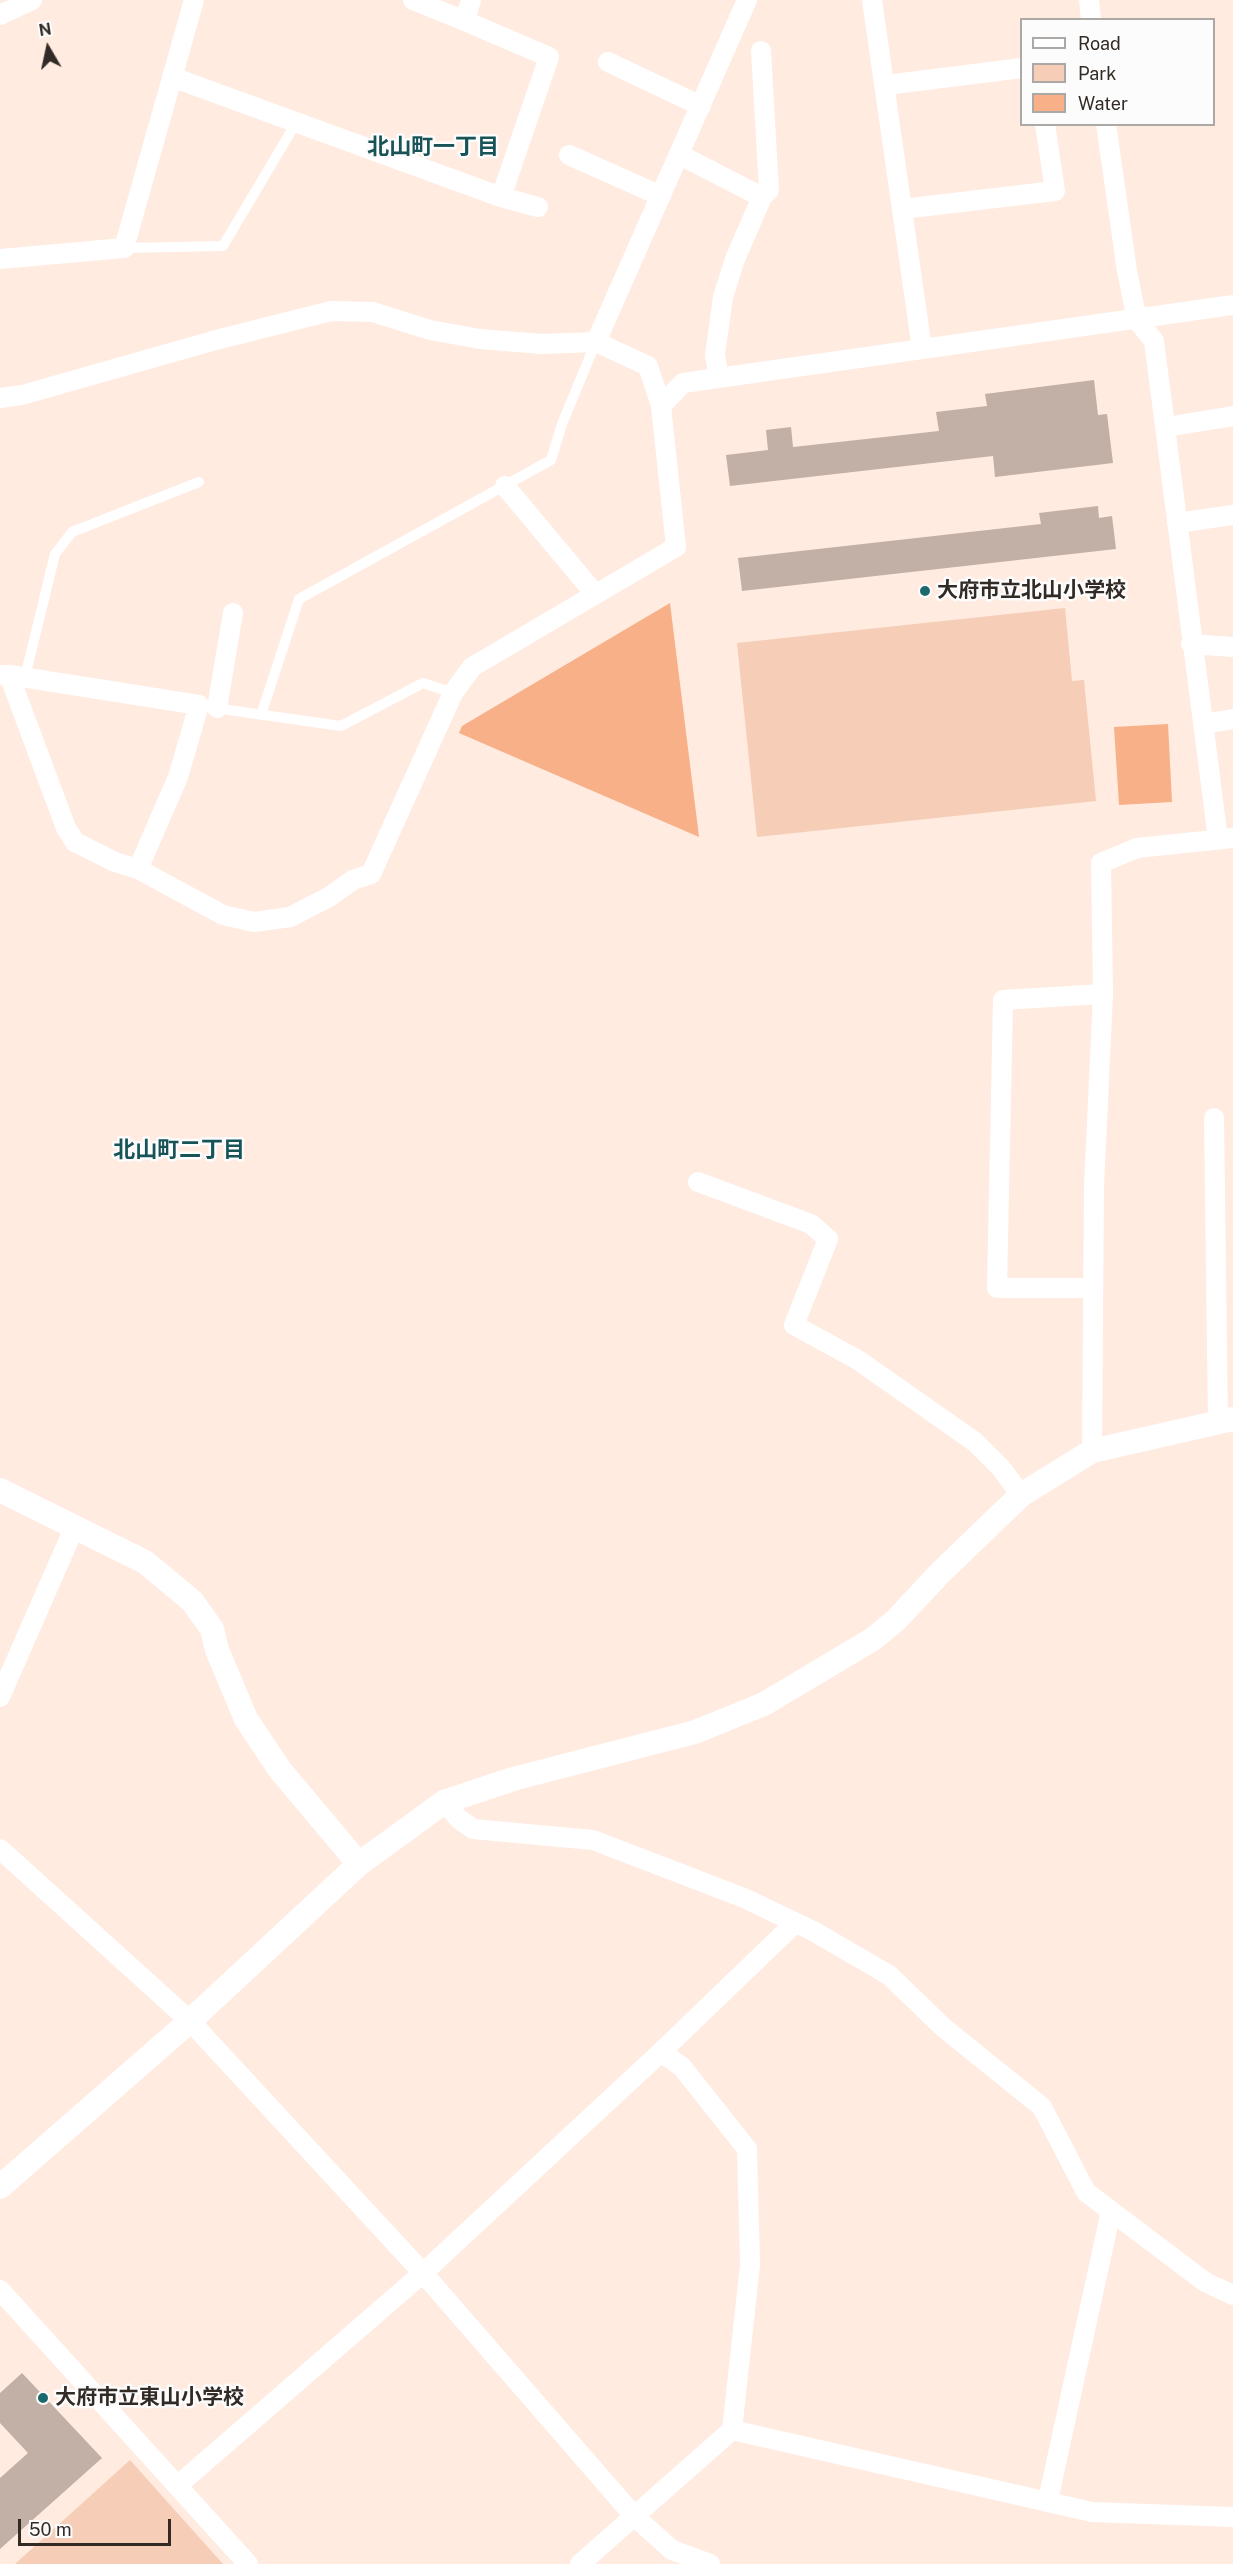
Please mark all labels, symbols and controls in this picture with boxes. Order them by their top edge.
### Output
north arrow [18,18,78,78]
legend [1020,18,1215,126]
text: N [37,19,53,40]
text: Road [1078,33,1121,54]
text: Park [1078,63,1116,84]
text: Water [1078,93,1128,114]
district label: 北山町一丁目 [367,134,499,160]
place label: 大府市立北山小学校 [937,578,1126,604]
marker: 大府市立北山小学校 [918,584,932,598]
district label: 北山町二丁目 [113,1137,245,1163]
place label: 大府市立東山小学校 [55,2385,244,2411]
marker: 大府市立東山小学校 [36,2391,50,2405]
scale bar [21,2507,174,2545]
text: 50 m [29,2519,72,2540]

